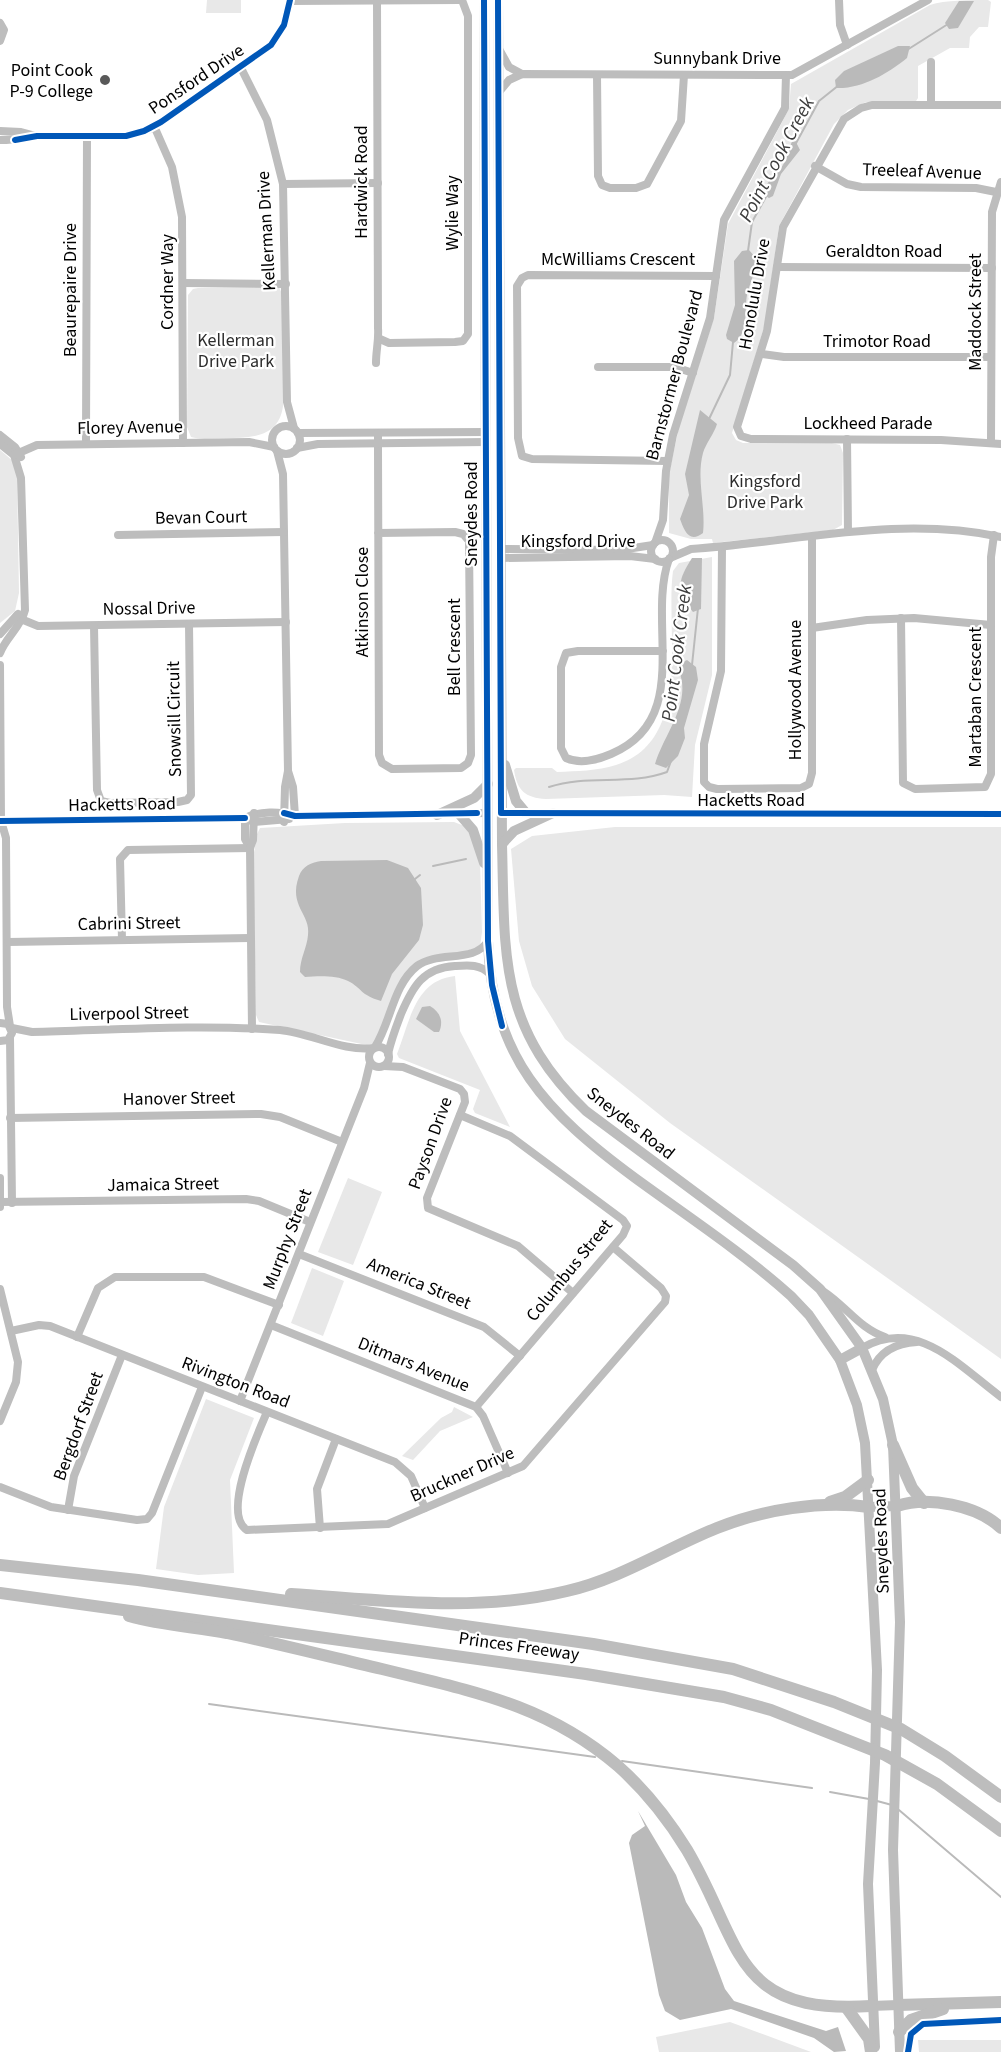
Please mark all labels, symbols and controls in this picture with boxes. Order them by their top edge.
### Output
street label: Ponsford Drive [144,38,249,121]
street label: Sunnybank Drive [653,46,781,71]
place label: Point Cook P-9 College [10,58,93,104]
marker: Point Cook P-9 College [98,73,112,87]
water label: Point Cook Creek [732,92,822,227]
street label: Hardwick Road [349,125,374,239]
street label: Treeleaf Avenue [862,157,982,186]
street label: Kellerman Drive [251,170,282,292]
street label: Wylie Way [440,175,465,251]
street label: Beaurepaire Drive [58,223,83,357]
street label: Cordner Way [155,233,180,330]
street label: Honolulu Drive [732,236,777,352]
street label: Geraldton Road [825,239,943,264]
street label: McWilliams Crescent [541,247,695,272]
street label: Maddock Street [963,253,988,371]
street label: Barnstormer Boulevard [640,287,709,463]
park label: Kellerman Drive Park [197,328,275,374]
street label: Trimotor Road [823,329,931,354]
street label: Lockheed Parade [804,411,933,436]
street label: Florey Avenue [77,414,183,441]
street label: Sneydes Road [459,461,484,567]
park label: Kingsford Drive Park [727,469,803,515]
street label: Bevan Court [155,504,247,531]
street label: Kingsford Drive [521,529,635,554]
street label: Atkinson Close [350,547,375,657]
water label: Point Cook Creek [655,582,699,723]
street label: Nossal Drive [102,595,196,622]
street label: Bell Crescent [442,598,467,696]
street label: Hollywood Avenue [783,620,808,760]
street label: Martaban Crescent [963,627,988,767]
street label: Snowsill Circuit [161,661,188,777]
street label: Hacketts Road [697,788,805,813]
street label: Hacketts Road [68,791,176,818]
street label: Cabrini Street [77,910,181,937]
street label: Liverpool Street [69,1000,189,1027]
street label: Sneydes Road [581,1081,680,1166]
street label: Hanover Street [123,1085,235,1112]
street label: Payson Drive [402,1093,459,1193]
street label: Jamaica Street [107,1171,219,1198]
street label: Murphy Street [257,1185,318,1293]
street label: Columbus Street [520,1214,619,1327]
street label: America Street [363,1251,475,1316]
street label: Ditmars Avenue [354,1331,473,1398]
street label: Rivington Road [178,1350,294,1415]
street label: Bergdorf Street [47,1368,110,1484]
street label: Bruckner Drive [406,1440,518,1509]
street label: Sneydes Road [867,1488,896,1594]
street label: Princes Freeway [457,1626,581,1667]

